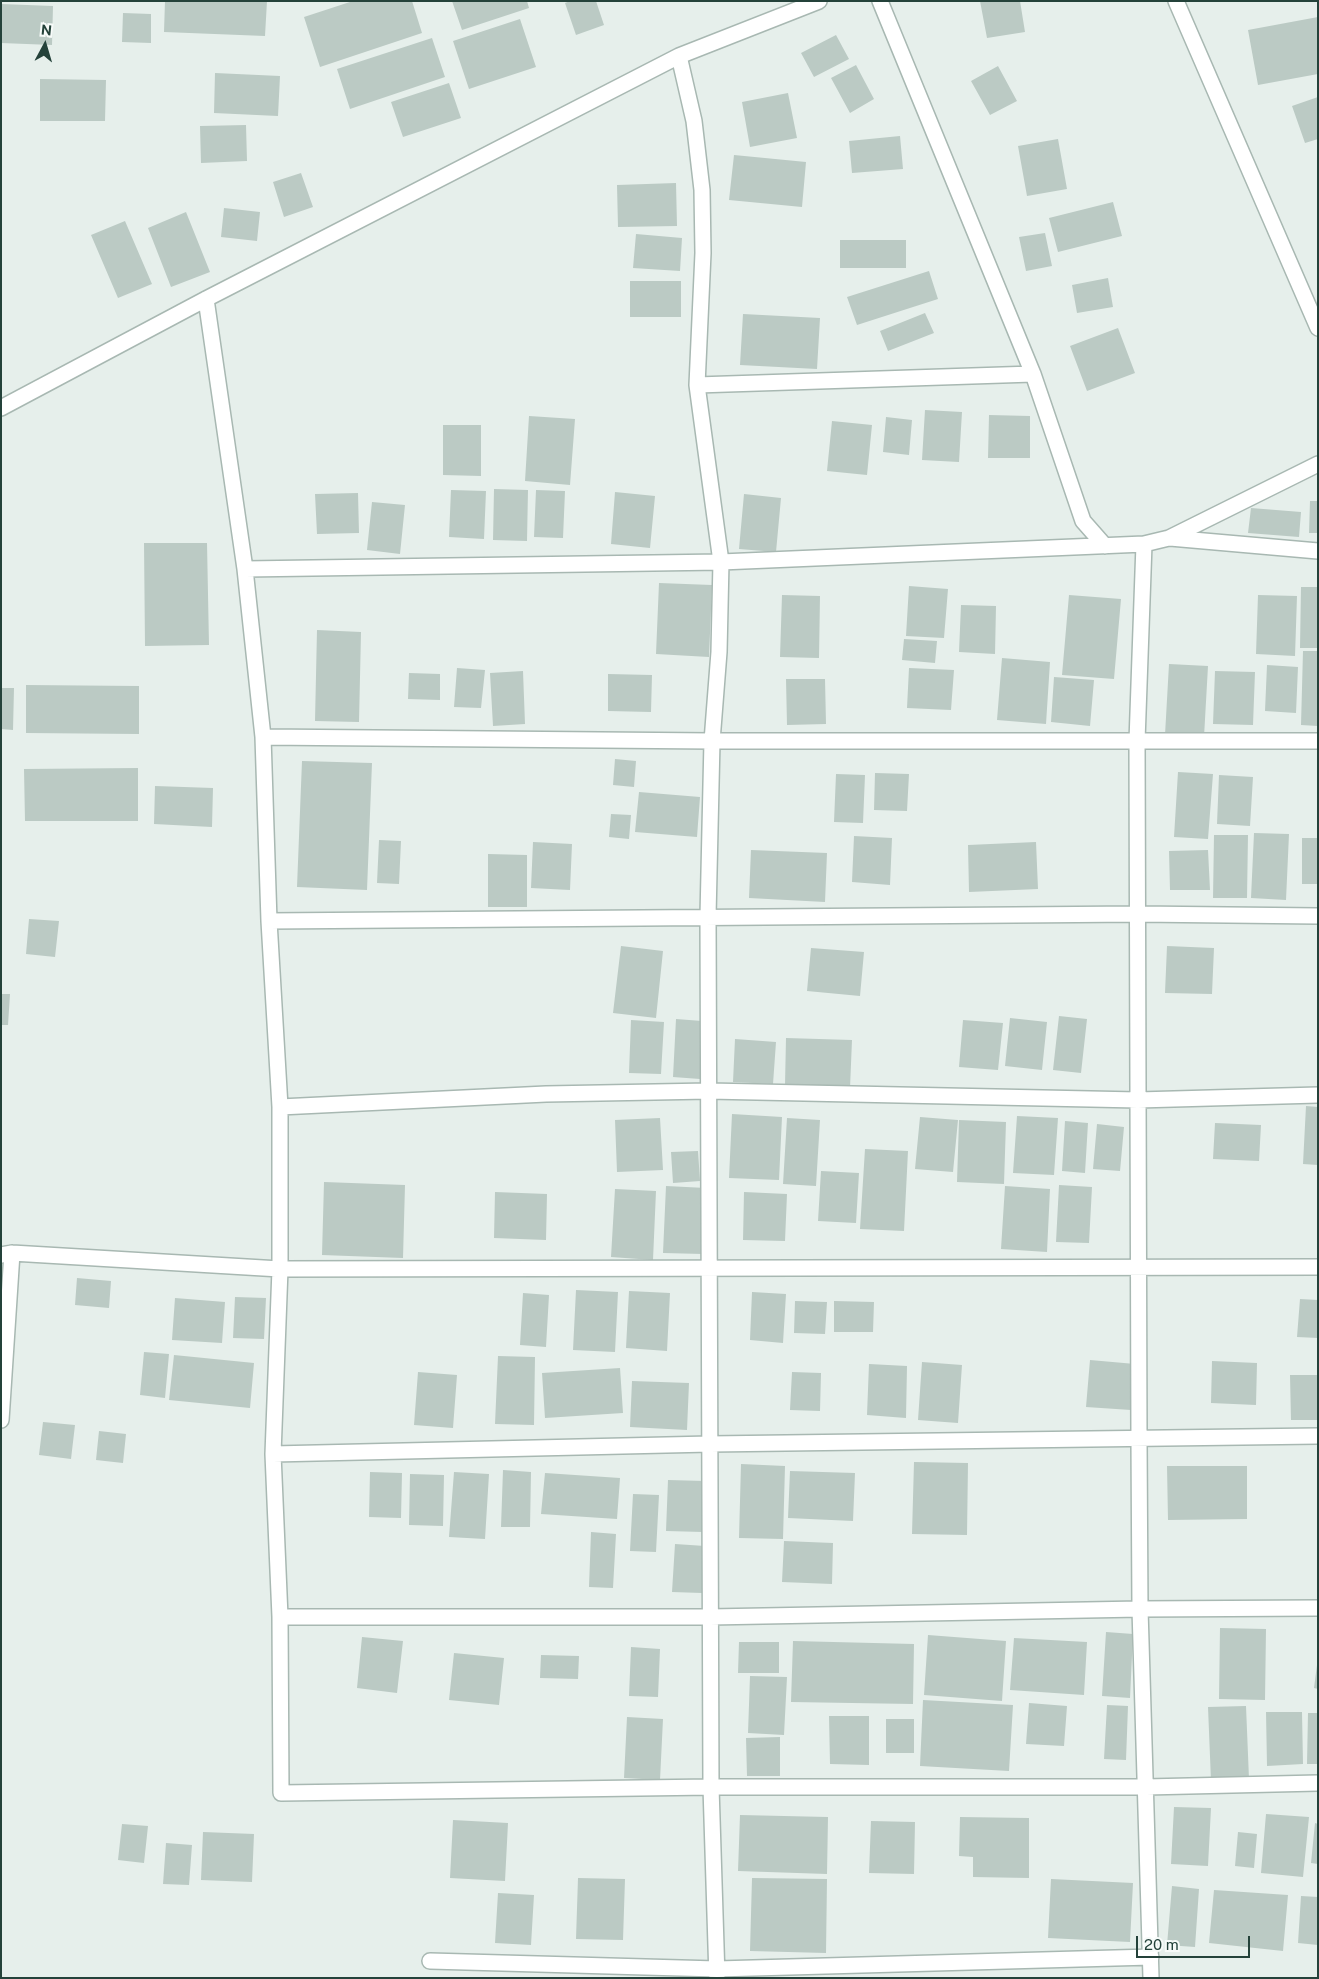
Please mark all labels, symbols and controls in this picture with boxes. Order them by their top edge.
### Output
north arrow [20,20,70,70]
text: N [40,22,53,39]
scale bar [1139,1926,1253,1958]
text: 20 m [1144,1936,1179,1953]

